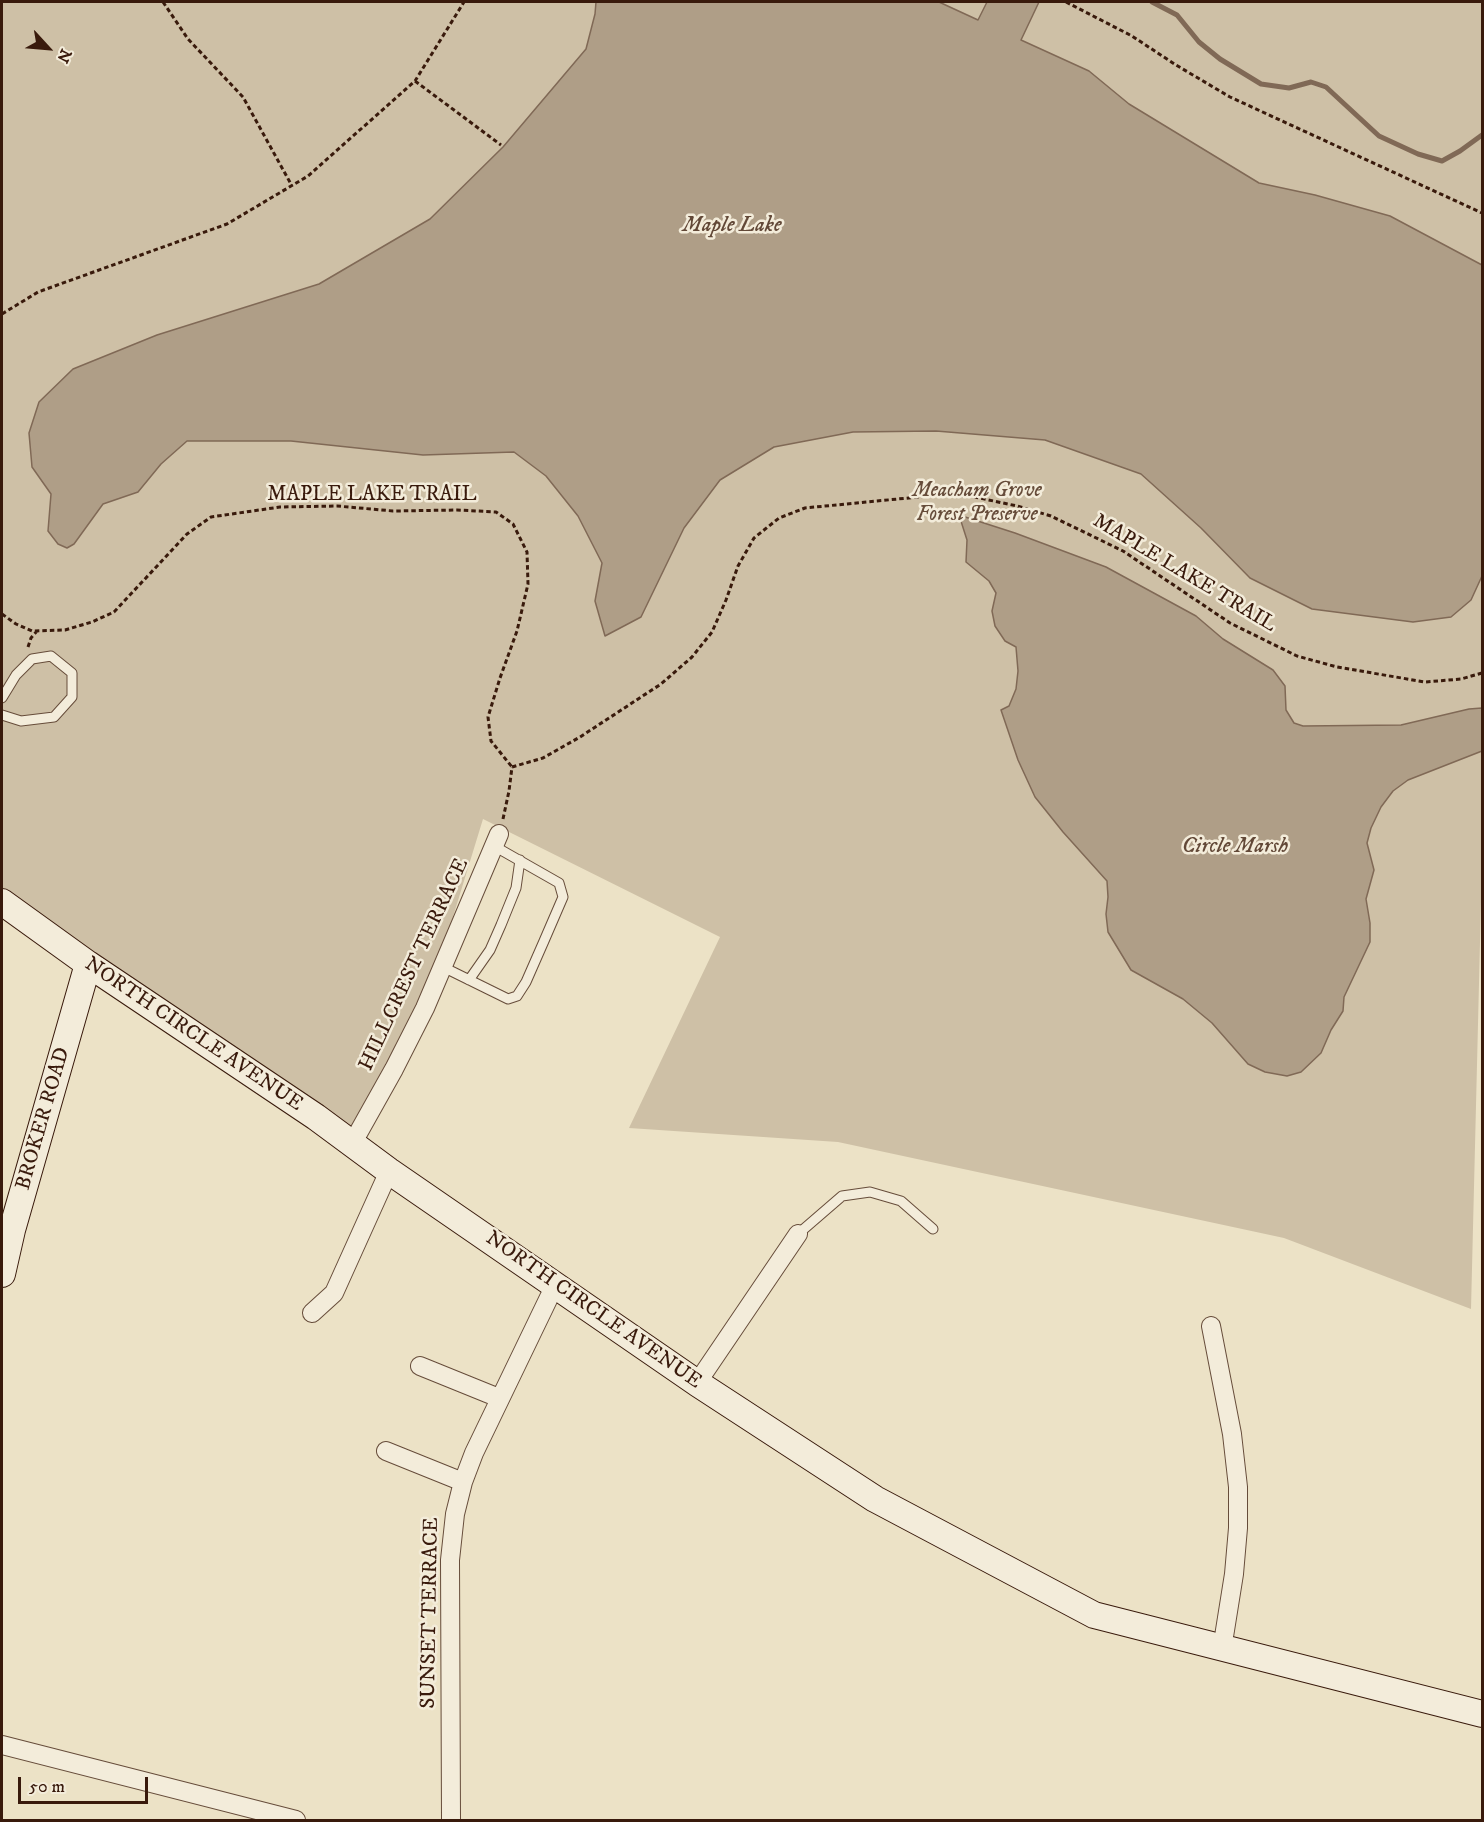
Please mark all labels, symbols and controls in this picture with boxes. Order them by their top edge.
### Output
north arrow [18,18,78,78]
text: N [52,46,76,66]
water label: Maple Lake [683,213,781,239]
park label: Meacham Grove Forest Preserve [912,479,1042,529]
street label: MAPLE LAKE TRAIL [267,483,477,509]
street label: MAPLE LAKE TRAIL [1088,509,1280,639]
water label: Circle Marsh [1182,834,1288,860]
street label: HILLCREST TERRACE [355,855,475,1075]
street label: NORTH CIRCLE AVENUE [79,952,307,1118]
street label: BROKER ROAD [12,1045,76,1193]
street label: NORTH CIRCLE AVENUE [480,1227,706,1395]
street label: SUNSET TERRACE [417,1517,445,1709]
scale bar [21,1765,152,1803]
text: 50 m [29,1776,65,1798]

